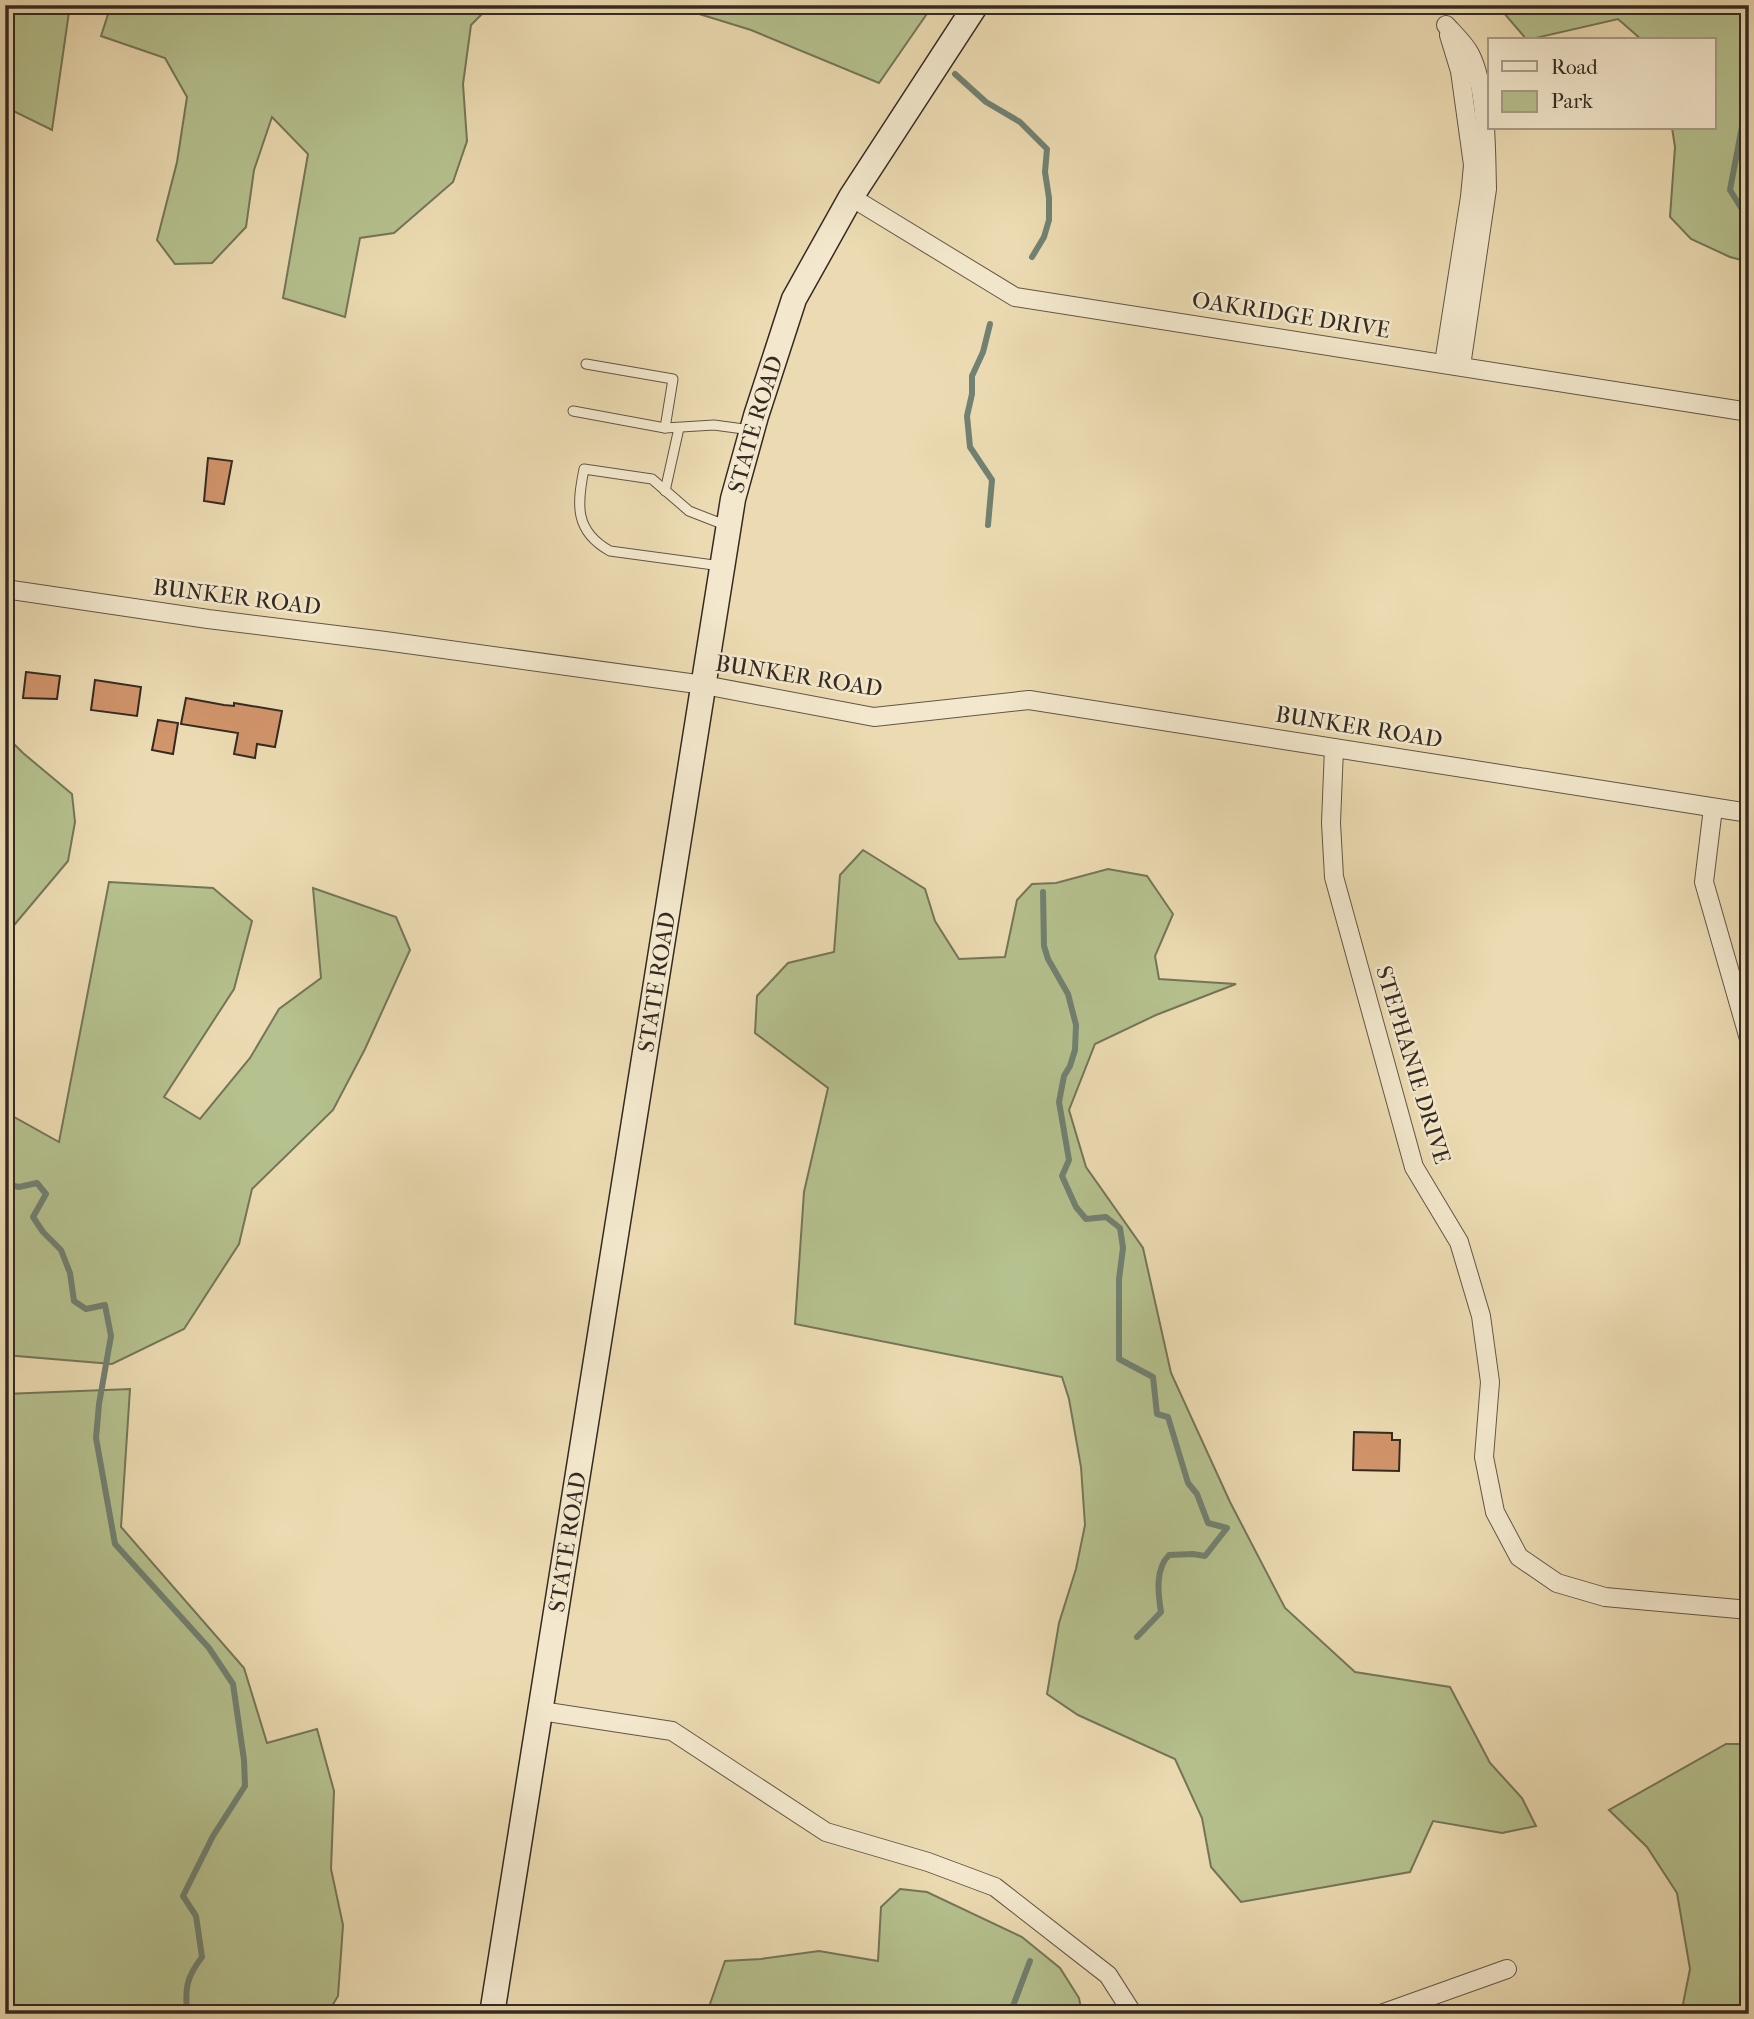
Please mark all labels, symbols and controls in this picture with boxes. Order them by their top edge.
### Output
legend [1488,38,1716,130]
text: Road [1551,55,1598,79]
text: Park [1551,89,1593,113]
street label: OAKRIDGE DRIVE [1190,286,1392,344]
street label: STATE ROAD [722,352,788,496]
street label: BUNKER ROAD [152,573,322,621]
street label: BUNKER ROAD [714,649,884,703]
street label: BUNKER ROAD [1274,700,1444,754]
street label: STATE ROAD [632,910,681,1054]
street label: STEPHANIE DRIVE [1370,963,1456,1167]
street label: STATE ROAD [543,1470,592,1614]

